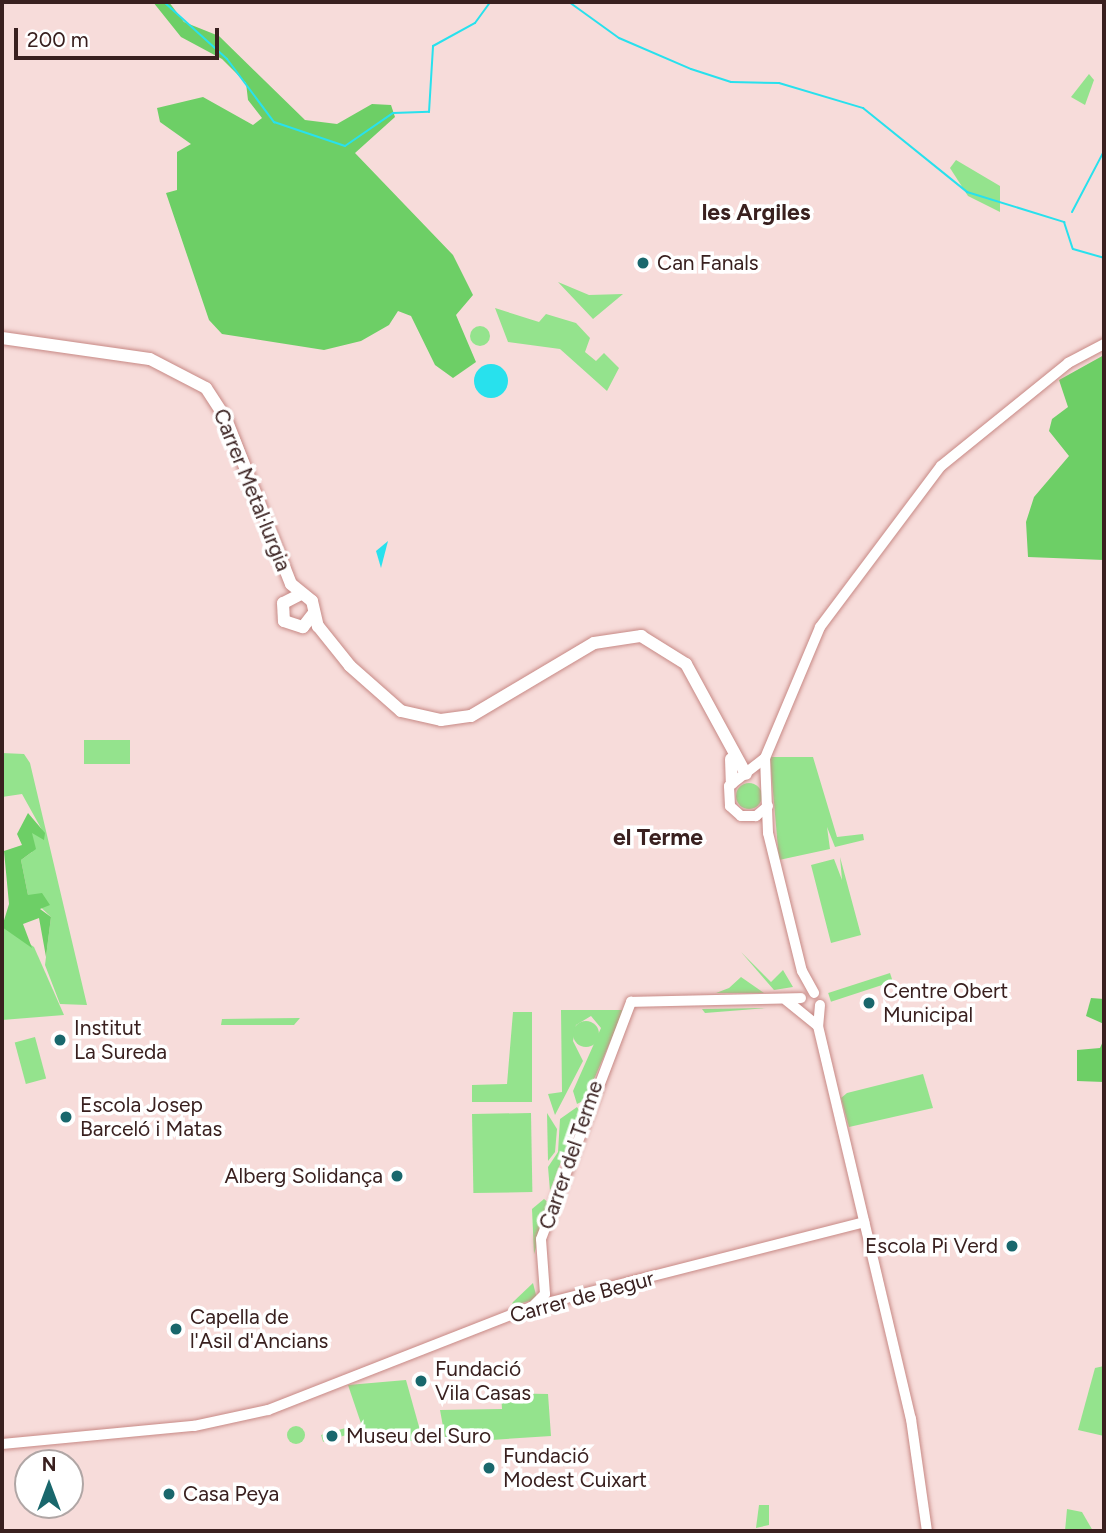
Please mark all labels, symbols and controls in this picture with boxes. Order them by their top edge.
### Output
scale bar [18,14,222,58]
text: 200 m [27,27,89,52]
district label: les Argiles [702,198,810,226]
place label: Can Fanals [657,250,759,276]
marker: Can Fanals [635,255,651,271]
street label: Carrer Metal·lurgia [208,405,296,575]
district label: el Terme [613,823,703,851]
place label: Centre Obert Municipal [883,978,1008,1028]
marker: Centre Obert Municipal [861,995,877,1011]
place label: Institut La Sureda [74,1015,167,1065]
marker: Institut La Sureda [52,1032,68,1048]
street label: Carrer del Terme [534,1077,608,1233]
place label: Escola Josep Barceló i Matas [80,1092,222,1142]
marker: Escola Josep Barceló i Matas [58,1109,74,1125]
place label: Alberg Solidança [224,1163,383,1189]
marker: Alberg Solidança [389,1168,405,1184]
place label: Escola Pi Verd [865,1233,998,1259]
marker: Escola Pi Verd [1004,1238,1020,1254]
street label: Carrer de Begur [507,1266,657,1328]
place label: Capella de l'Asil d'Ancians [190,1304,328,1354]
marker: Capella de l'Asil d'Ancians [168,1321,184,1337]
place label: Fundació Vila Casas [435,1356,531,1406]
marker: Fundació Vila Casas [413,1373,429,1389]
place label: Museu del Suro [346,1423,491,1449]
marker: Museu del Suro [324,1428,340,1444]
place label: Fundació Modest Cuixart [503,1443,647,1493]
north arrow [14,1449,84,1519]
text: N [42,1453,56,1476]
marker: Fundació Modest Cuixart [481,1460,497,1476]
place label: Casa Peya [183,1481,279,1507]
marker: Casa Peya [161,1486,177,1502]

